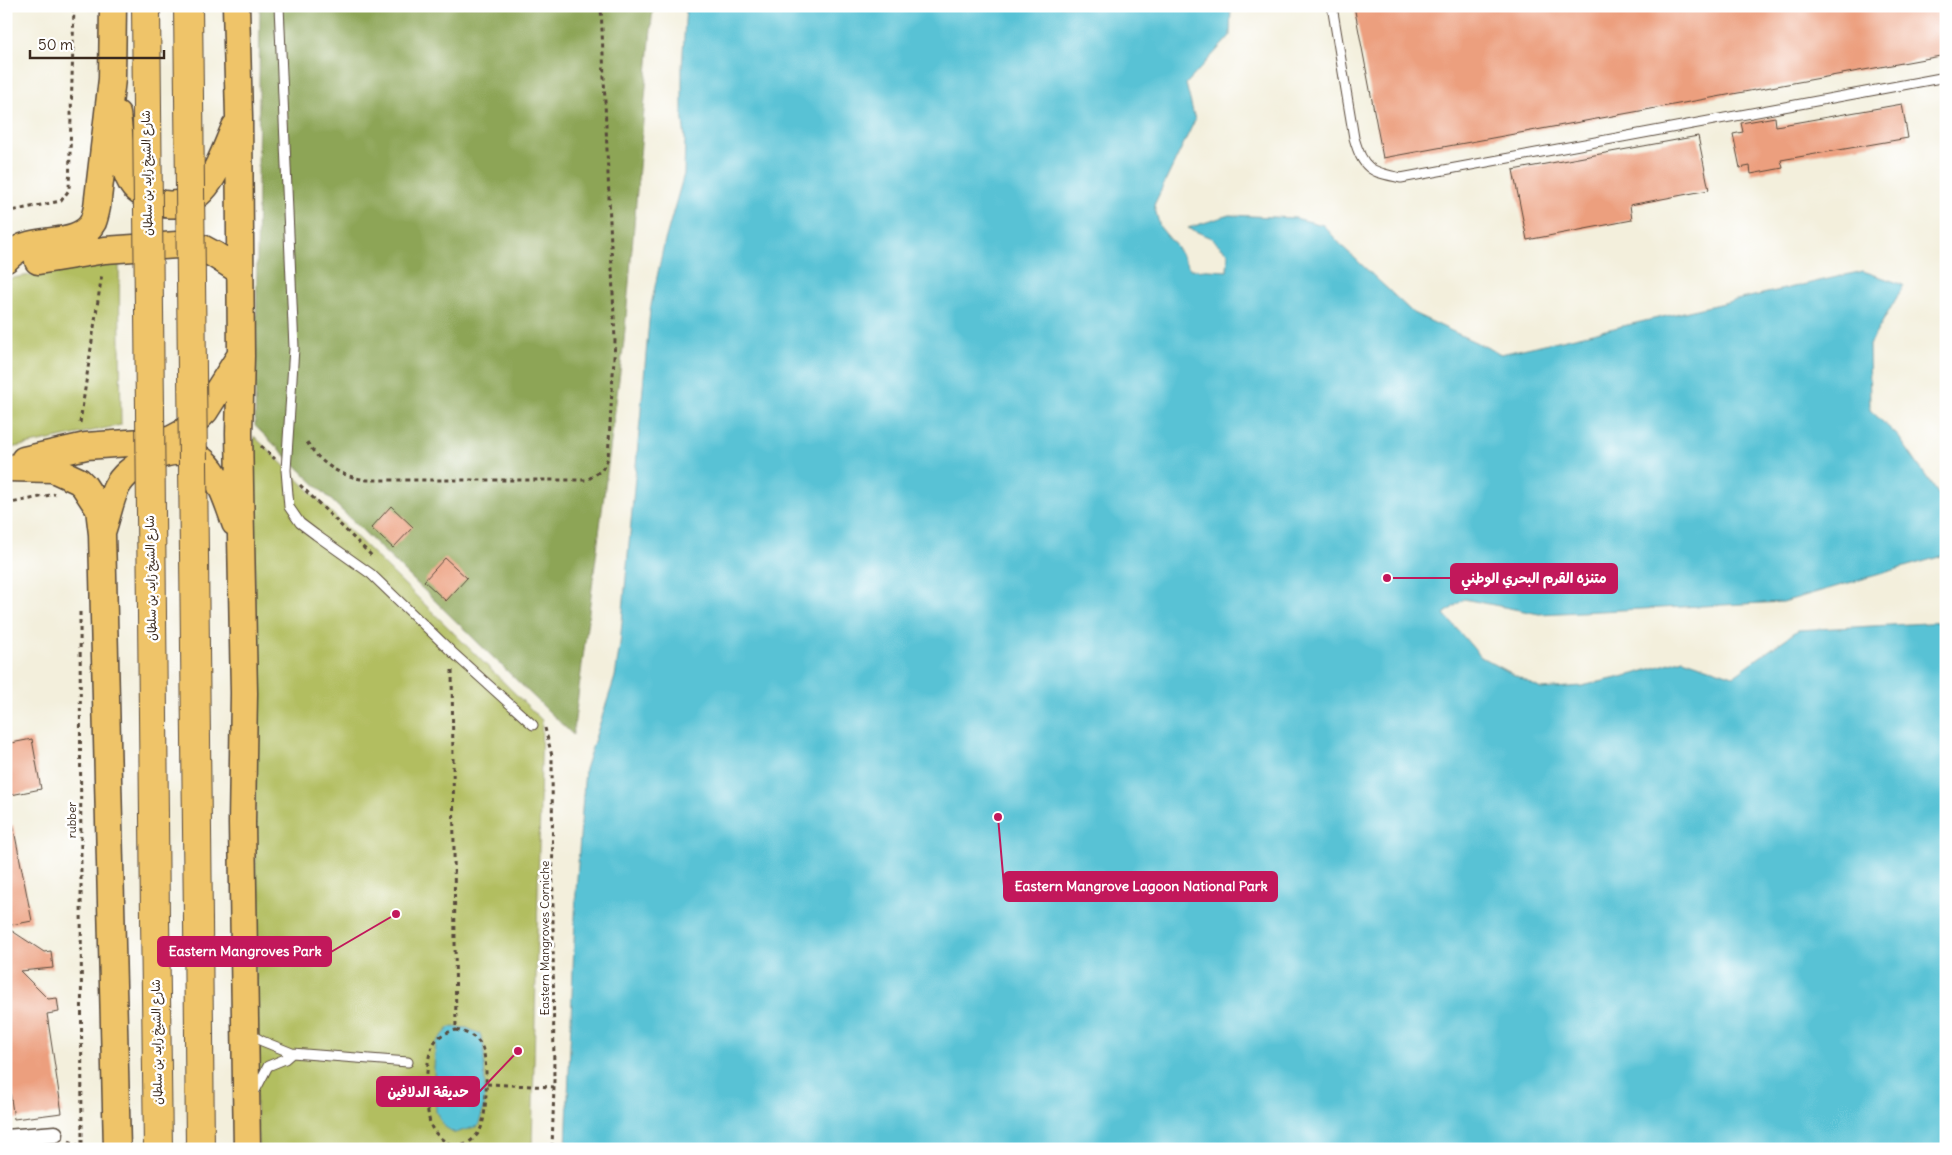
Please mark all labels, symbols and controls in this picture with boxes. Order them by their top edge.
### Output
scale bar [30,28,164,60]
text: 50 m [38,35,73,54]
street label: شارع الشيخ زايد بن سلطان [138,110,157,236]
street label: شارع الشيخ زايد بن سلطان [142,515,161,641]
callout: متنزه القرم البحري الوطني [1451,564,1617,593]
text: متنزه القرم البحري الوطني [1461,569,1607,591]
street label: rubber [64,802,79,838]
street label: Eastern Mangroves Corniche [537,860,552,1016]
callout: Eastern Mangrove Lagoon National Park [1004,872,1277,901]
text: Eastern Mangrove Lagoon National Park [1014,877,1268,895]
callout: Eastern Mangroves Park [158,937,331,966]
text: Eastern Mangroves Park [168,942,322,960]
street label: شارع الشيخ زايد بن سلطان [148,979,167,1105]
callout: حديقة الدلافين [377,1077,479,1106]
text: حديقة الدلافين [387,1083,469,1101]

